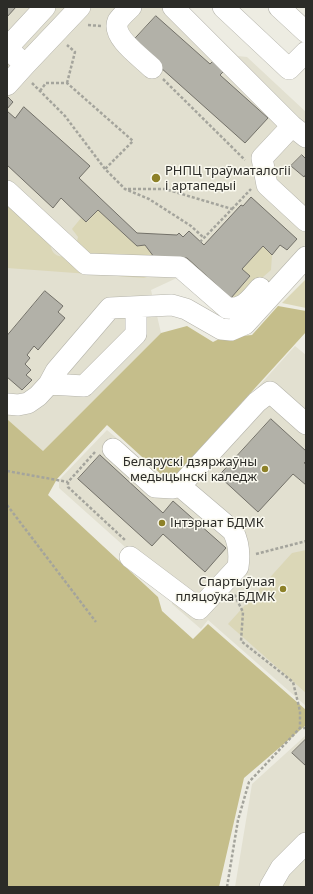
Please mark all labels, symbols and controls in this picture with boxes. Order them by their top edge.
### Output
place label: РНПЦ траўматалогіі і артапедыі [165,163,291,194]
marker: РНПЦ траўматалогіі і артапедыі [150,172,162,184]
place label: Беларускі дзяржаўны медыцынскі каледж [123,454,257,485]
marker: Беларускі дзяржаўны медыцынскі каледж [260,464,270,474]
place label: Інтэрнат БДМК [170,515,264,531]
marker: Інтэрнат БДМК [157,518,167,528]
place label: Спартыўная пляцоўка БДМК [175,574,275,605]
marker: Спартыўная пляцоўка БДМК [278,584,288,594]

